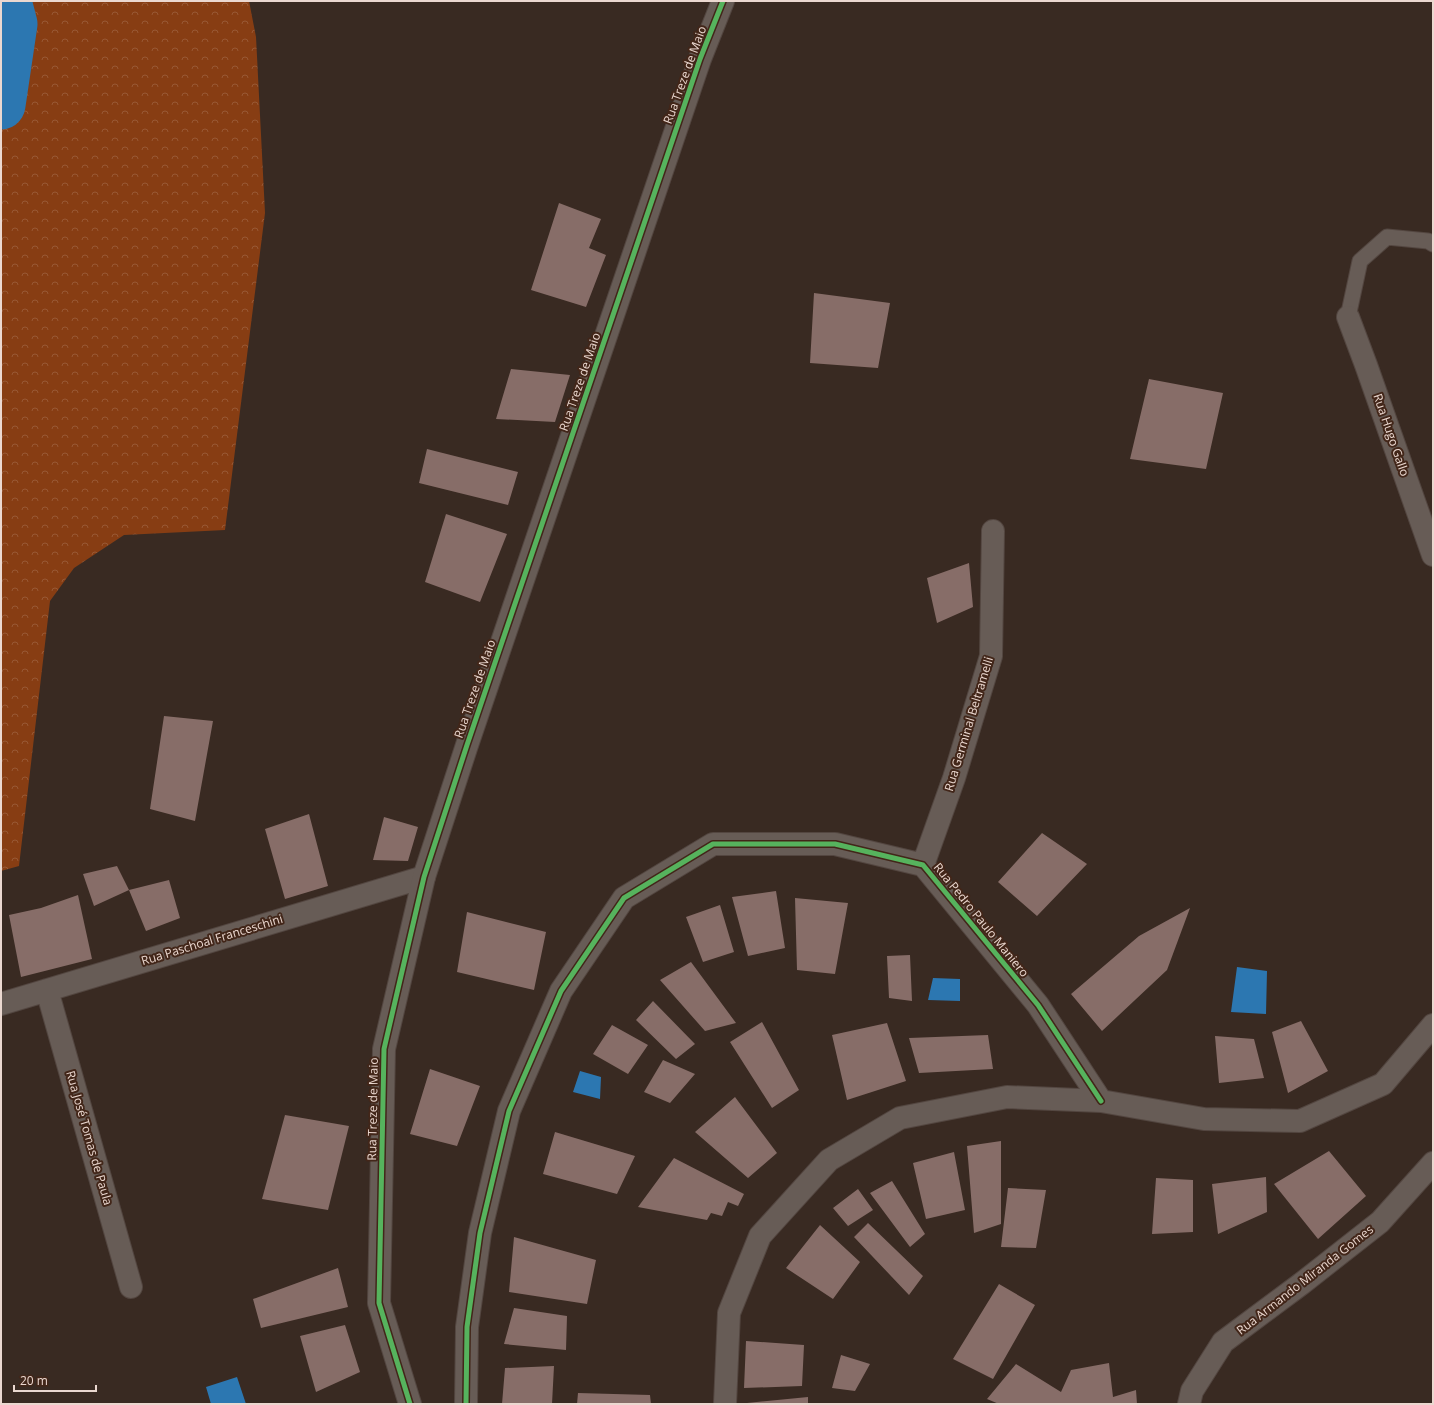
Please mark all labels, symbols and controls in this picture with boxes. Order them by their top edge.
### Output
street label: Rua Treze de Maio [659,23,710,126]
street label: Rua Treze de Maio [555,330,604,433]
street label: Rua Hugo Gallo [1369,391,1414,478]
street label: Rua Treze de Maio [450,637,499,740]
street label: Rua Germinal Beltramelli [940,655,997,793]
street label: Rua Pedro Paulo Maniero [930,859,1033,980]
street label: Rua Paschoal Franceschini [139,910,285,969]
street label: Rua Treze de Maio [363,1057,382,1161]
street label: Rua José Tomas de Paula [62,1069,117,1207]
street label: Rua Armando Miranda Gomes [1233,1221,1377,1338]
scale bar [14,1367,96,1393]
text: 20 m [20,1372,48,1389]

